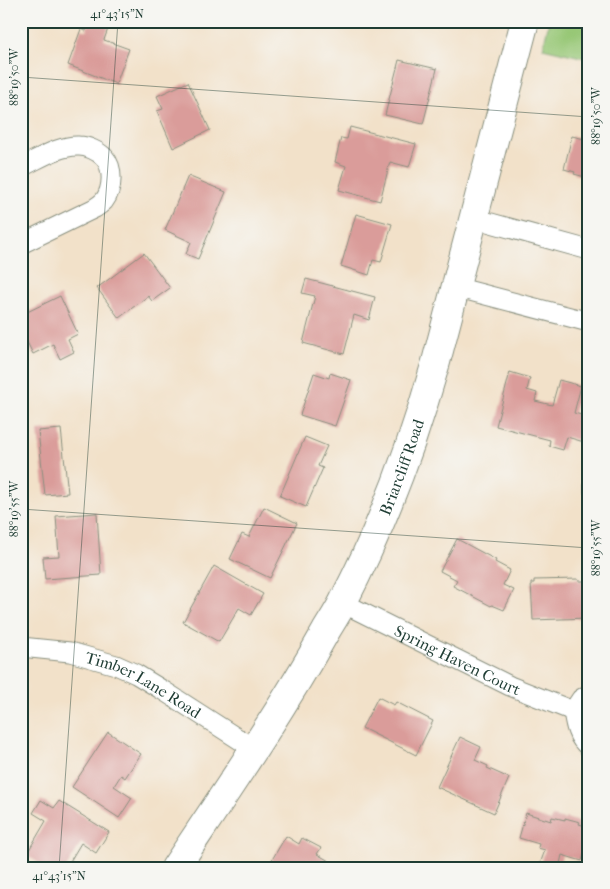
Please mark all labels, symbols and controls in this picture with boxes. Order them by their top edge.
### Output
text: 41°43'15"N [90,7,144,21]
text: 88°19'50"W [7,47,21,106]
text: 88°19'50"W [589,86,603,145]
street label: Briarcliff Road [375,416,428,518]
text: 88°19'55"W [7,480,21,537]
text: 88°19'55"W [589,519,603,576]
street label: Spring Haven Court [391,621,523,699]
street label: Timber Lane Road [83,648,205,723]
text: 41°43'15"N [32,869,86,883]

